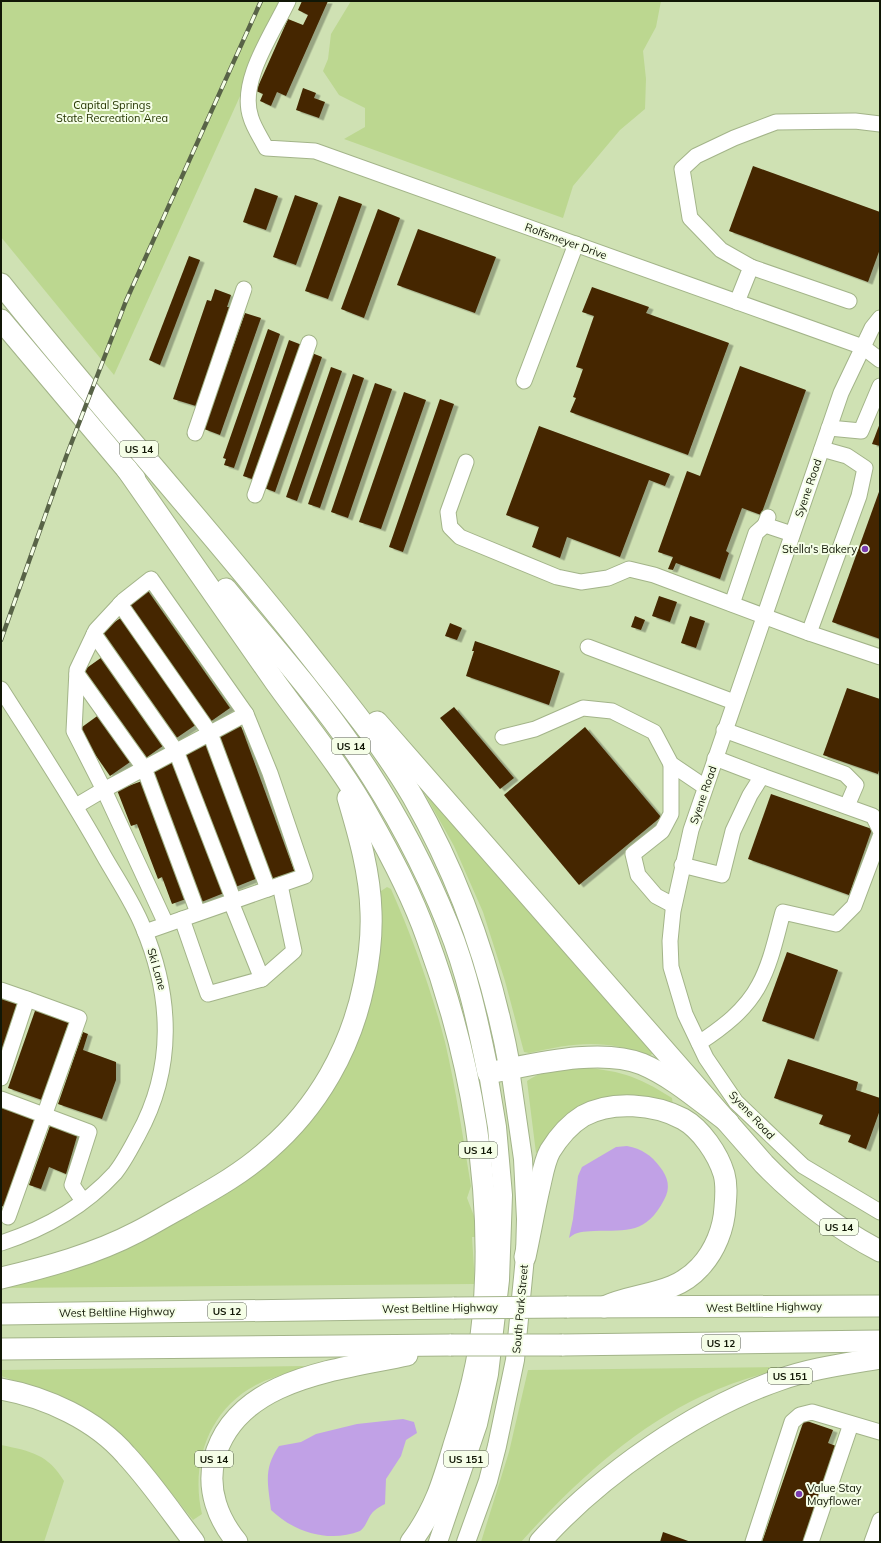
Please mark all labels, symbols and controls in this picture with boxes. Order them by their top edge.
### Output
park label: Capital Springs State Recreation Area [56,98,168,125]
street label: Rolfsmeyer Drive [523,220,609,262]
road number: US 14 [120,441,158,457]
street label: Syene Road [791,457,825,519]
place label: Stella's Bakery [782,542,857,556]
marker: Stella's Bakery [860,544,870,554]
road number: US 14 [332,738,370,754]
street label: Syene Road [686,764,720,826]
street label: Ski Lane [144,946,170,992]
street label: Syene Road [726,1088,778,1142]
road number: US 14 [459,1142,497,1158]
road number: US 14 [820,1219,858,1235]
street label: South Park Street [509,1264,531,1354]
street label: West Beltline Highway [706,1299,822,1315]
street label: West Beltline Highway [382,1300,498,1316]
road number: US 12 [208,1303,246,1319]
street label: West Beltline Highway [59,1304,175,1320]
road number: US 12 [702,1335,740,1351]
road number: US 151 [768,1368,812,1384]
road number: US 14 [195,1451,233,1467]
road number: US 151 [444,1451,488,1467]
place label: Value Stay Mayflower [807,1481,862,1508]
marker: Value Stay Mayflower [794,1489,804,1499]

